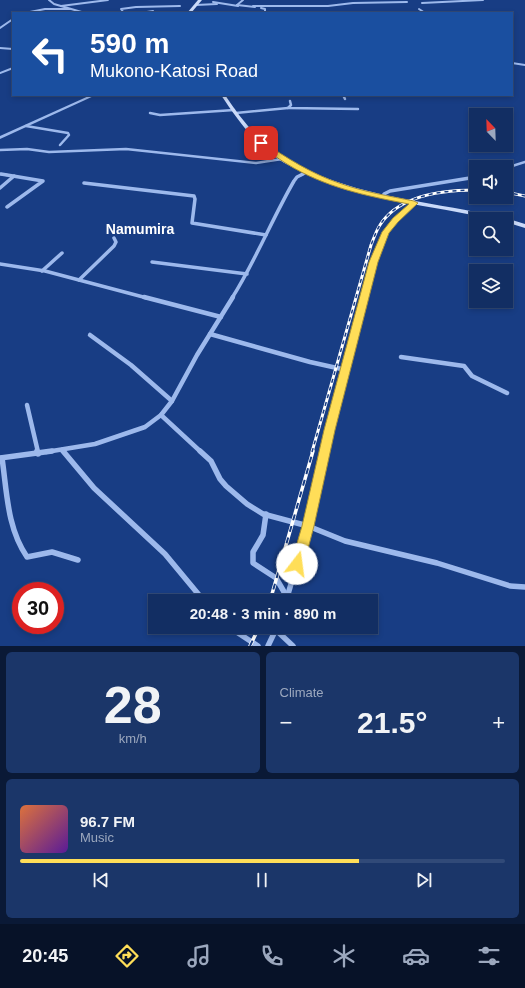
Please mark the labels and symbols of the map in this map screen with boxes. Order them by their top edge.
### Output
north arrow [469,108,513,152]
pin [244,126,278,160]
district label: Namumira [106,221,174,237]
position arrow [276,543,318,585]
speed limit sign: 30 [12,582,64,634]

